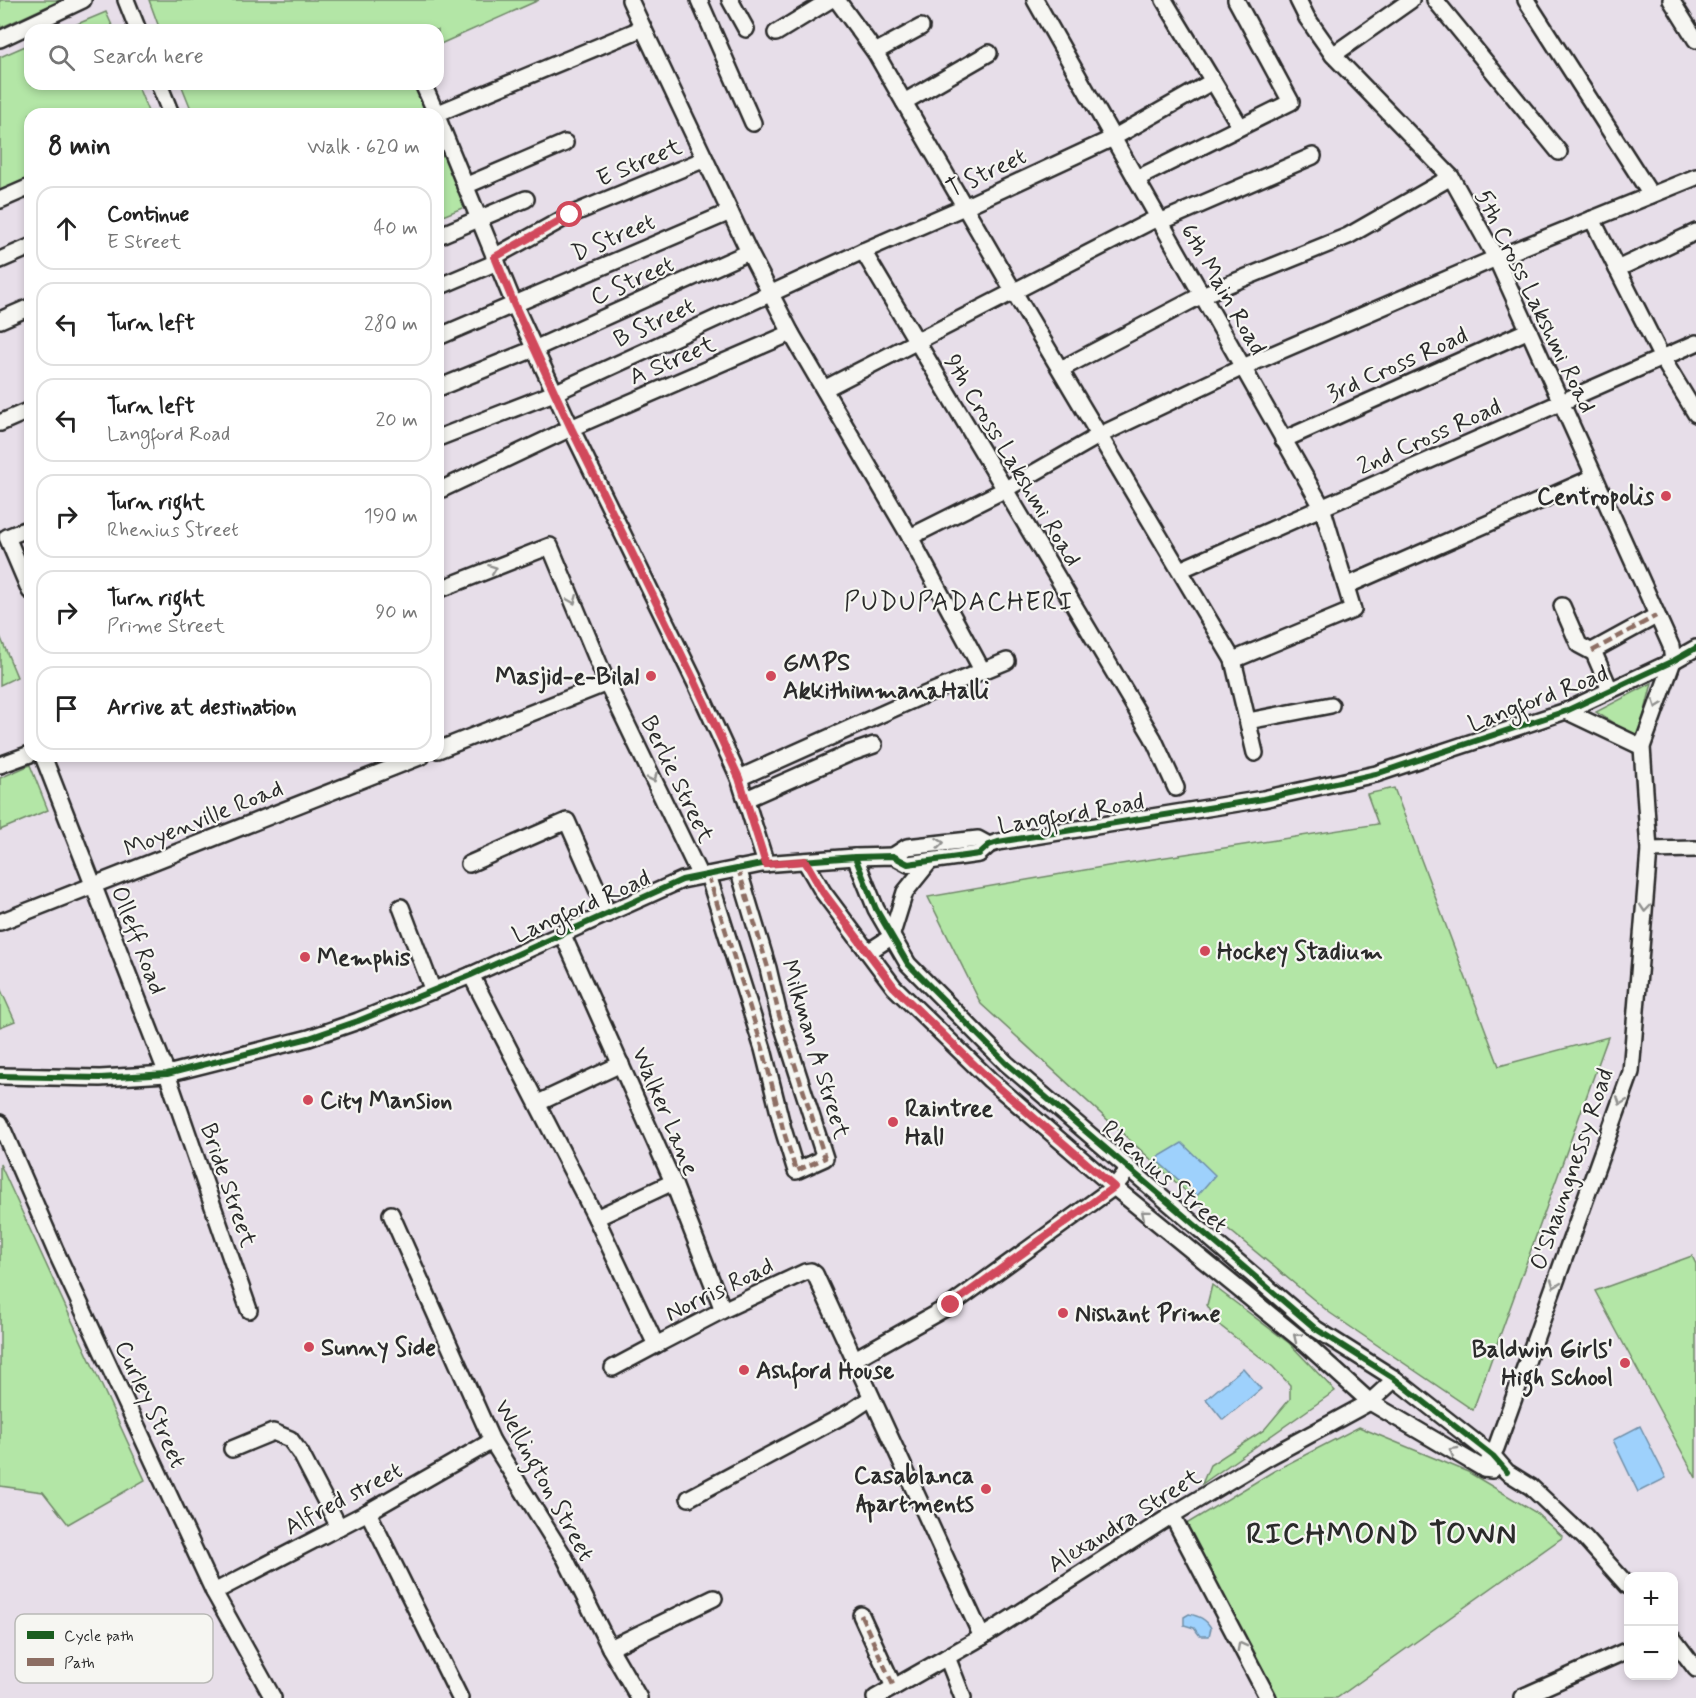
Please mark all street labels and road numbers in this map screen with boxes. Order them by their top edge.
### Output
street label: E Street [592,132,687,195]
street label: T Street [942,141,1032,205]
street label: 5th Cross Lakshmi Road [1467,185,1602,419]
street label: D Street [567,207,660,270]
street label: 6th Main Road [1173,218,1273,361]
street label: C Street [586,249,679,313]
street label: B Street [609,291,700,356]
street label: 3rd Cross Road [1322,321,1473,410]
street label: A Street [625,329,720,393]
street label: 9th Cross Lakshmi Road [936,349,1087,573]
street label: 2nd Cross Road [1353,392,1506,483]
street label: Langford Road [1464,658,1614,742]
street label: Berlie Street [632,711,721,848]
street label: Moyenville Road [119,773,288,865]
street label: Langford Road [996,786,1147,845]
street label: Langford Road [508,863,656,953]
street label: Olleff Road [103,882,172,999]
street label: Milkman A Street [773,956,857,1143]
street label: Walker Lane [624,1043,706,1181]
street label: O'Shaungnessy Road [1523,1064,1621,1274]
street label: Rhenius Street [1094,1114,1234,1241]
street label: Bride Street [192,1119,263,1252]
street label: Norris Road [660,1251,779,1330]
street label: Curley Street [107,1336,193,1473]
street label: Wellington Street [484,1394,601,1569]
street label: Alfred street [279,1455,408,1543]
street label: Alexandra Street [1042,1462,1207,1581]

